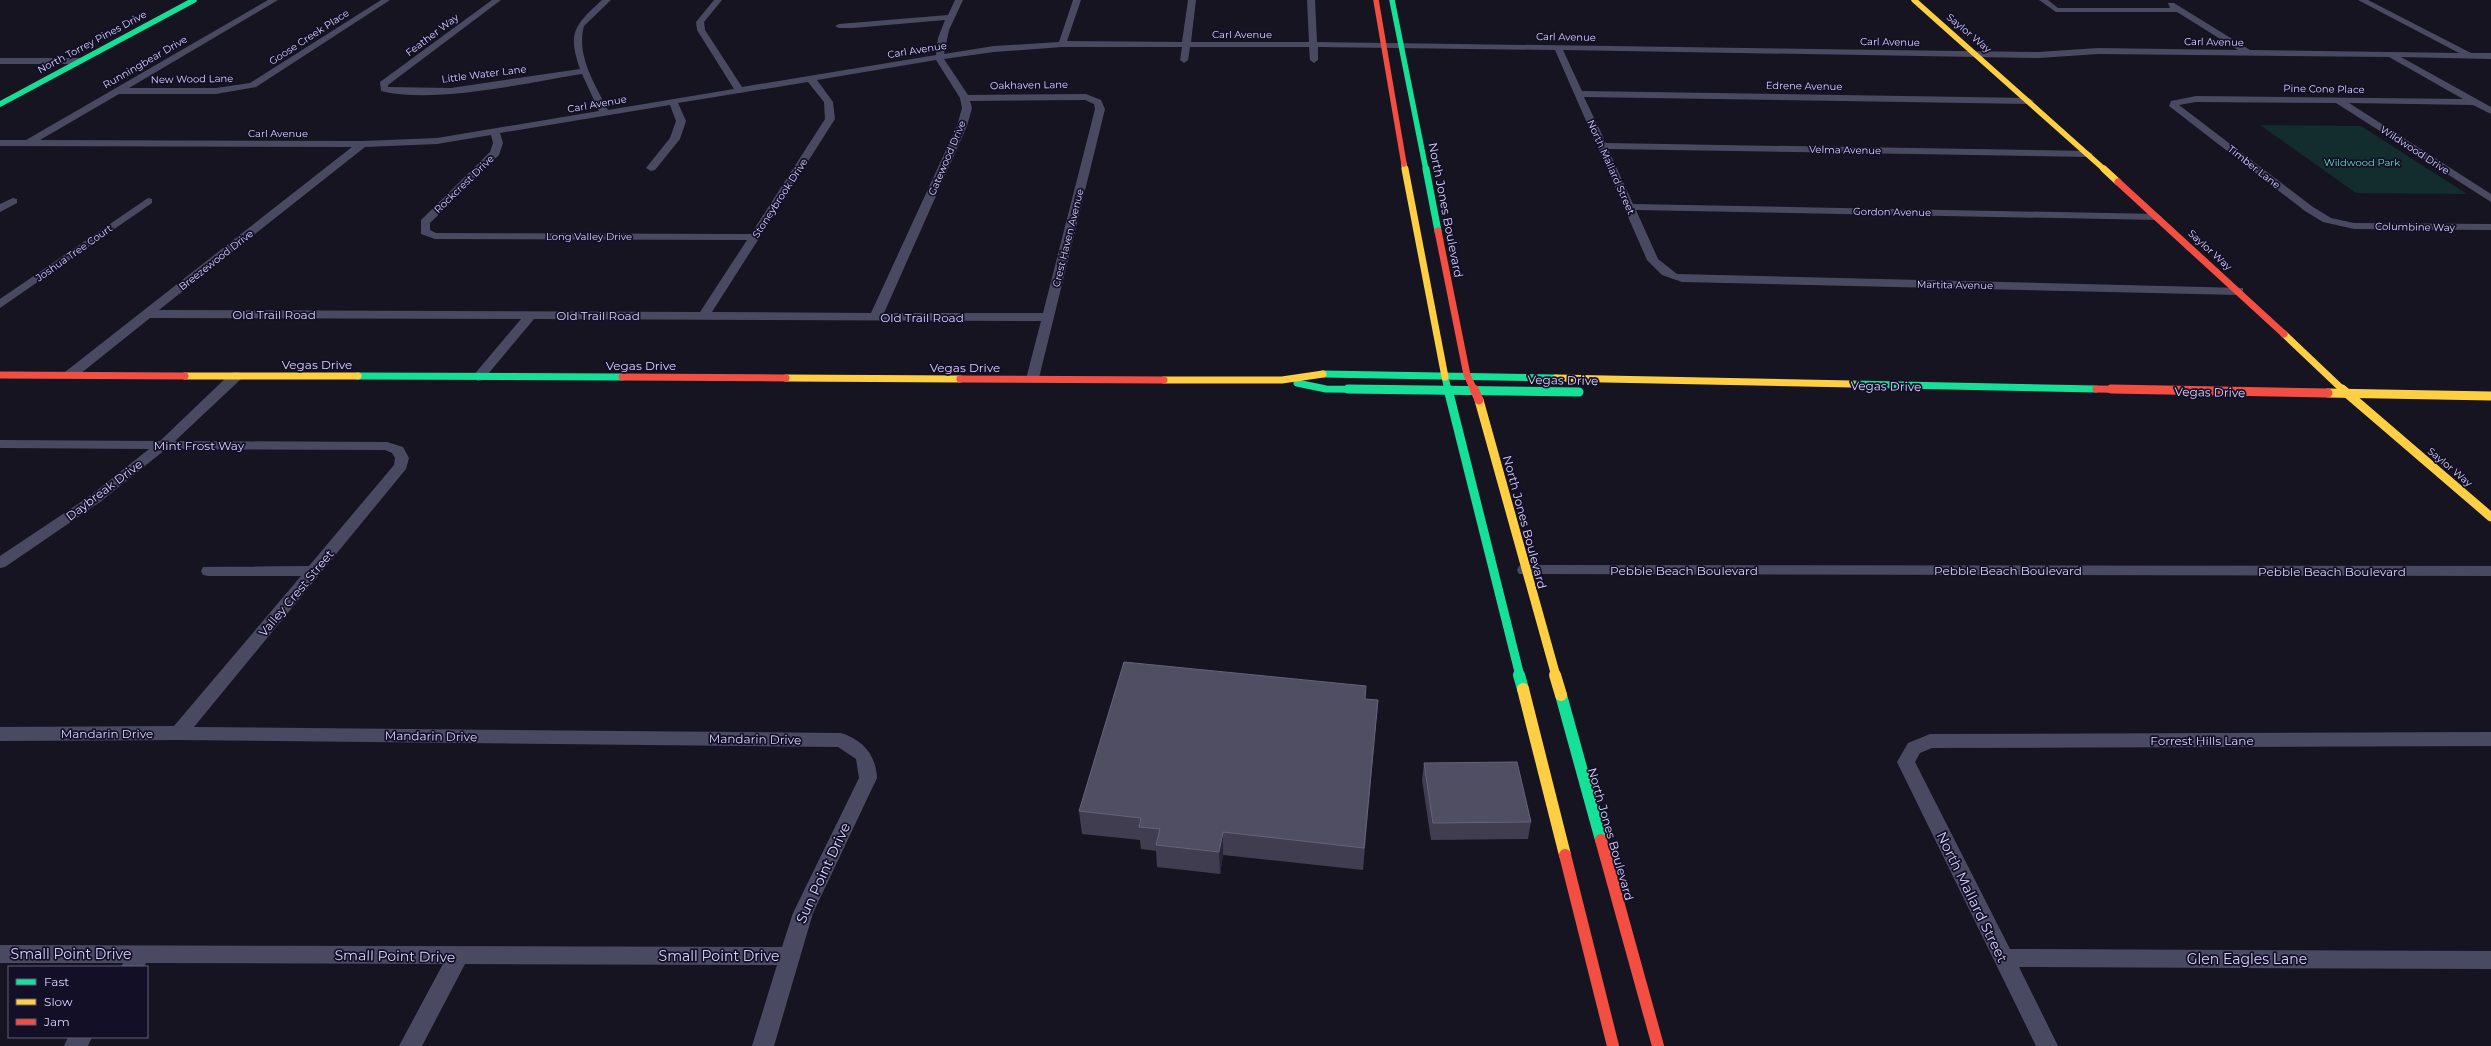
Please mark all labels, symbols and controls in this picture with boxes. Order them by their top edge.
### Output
street label: Goose Creek Place [267,6,351,68]
street label: North Torrey Pines Drive [35,8,149,76]
street label: Feather Way [403,10,462,59]
street label: Saylor Way [1944,10,1995,56]
street label: Carl Avenue [1212,28,1272,41]
street label: Carl Avenue [1536,30,1596,44]
street label: Runningbear Drive [101,33,189,91]
street label: Carl Avenue [1860,35,1920,49]
street label: Carl Avenue [2184,35,2244,49]
street label: Carl Avenue [886,39,948,61]
street label: Little Water Lane [441,62,527,86]
street label: New Wood Lane [151,72,233,86]
street label: Oakhaven Lane [990,78,1068,92]
street label: Edrene Avenue [1766,79,1842,93]
street label: Pine Cone Place [2283,82,2365,96]
street label: Carl Avenue [566,92,628,116]
street label: North Mallard Street [1584,118,1638,216]
street label: Gatewood Drive [925,119,969,197]
street label: Wildwood Drive [2378,123,2452,177]
street label: Carl Avenue [248,127,308,140]
street label: North Jones Boulevard [1426,141,1466,279]
street label: Timber Lane [2225,142,2283,192]
street label: Velma Avenue [1809,143,1881,157]
street label: Rockcrest Drive [431,152,497,216]
street label: Stoneybrook Drive [749,156,811,240]
park label: Wildwood Park [2324,156,2400,169]
street label: Crest Haven Avenue [1049,187,1087,289]
street label: Gordon Avenue [1853,205,1931,219]
street label: Columbine Way [2375,220,2456,234]
street label: Joshua Tree Court [32,222,115,285]
street label: Breezewood Drive [176,227,256,293]
street label: Saylor Way [2185,227,2235,273]
street label: Long Valley Drive [546,230,632,243]
street label: Martita Avenue [1917,278,1993,292]
street label: Old Trail Road [232,307,316,322]
street label: Old Trail Road [556,308,640,323]
street label: Old Trail Road [880,310,964,325]
street label: Vegas Drive [282,357,352,372]
street label: Vegas Drive [606,358,676,373]
street label: Vegas Drive [930,360,1000,375]
street label: Vegas Drive [1528,372,1598,388]
street label: Vegas Drive [1851,378,1921,394]
street label: Vegas Drive [2175,384,2245,400]
street label: Mint Frost Way [154,438,245,453]
street label: Saylor Way [2425,444,2476,490]
street label: North Jones Boulevard [1500,454,1550,590]
street label: Daybreak Drive [63,456,145,524]
street label: Valley Crest Street [255,546,337,639]
street label: Pebble Beach Boulevard [1610,563,1758,578]
street label: Pebble Beach Boulevard [1934,563,2082,578]
street label: Pebble Beach Boulevard [2258,564,2406,579]
street label: Mandarin Drive [61,726,153,741]
street label: Mandarin Drive [385,728,477,744]
street label: Mandarin Drive [709,731,801,747]
street label: Forrest Hills Lane [2150,733,2254,748]
street label: North Jones Boulevard [1585,766,1637,902]
street label: Sun Point Drive [792,820,854,926]
street label: North Mallard Street [1933,829,2012,966]
street label: Small Point Drive [11,945,131,963]
street label: Small Point Drive [334,946,456,966]
street label: Small Point Drive [659,947,779,965]
street label: Glen Eagles Lane [2187,950,2307,968]
legend [8,966,148,1038]
text: Fast [44,974,69,989]
text: Slow [44,994,73,1009]
text: Jam [43,1014,70,1029]

